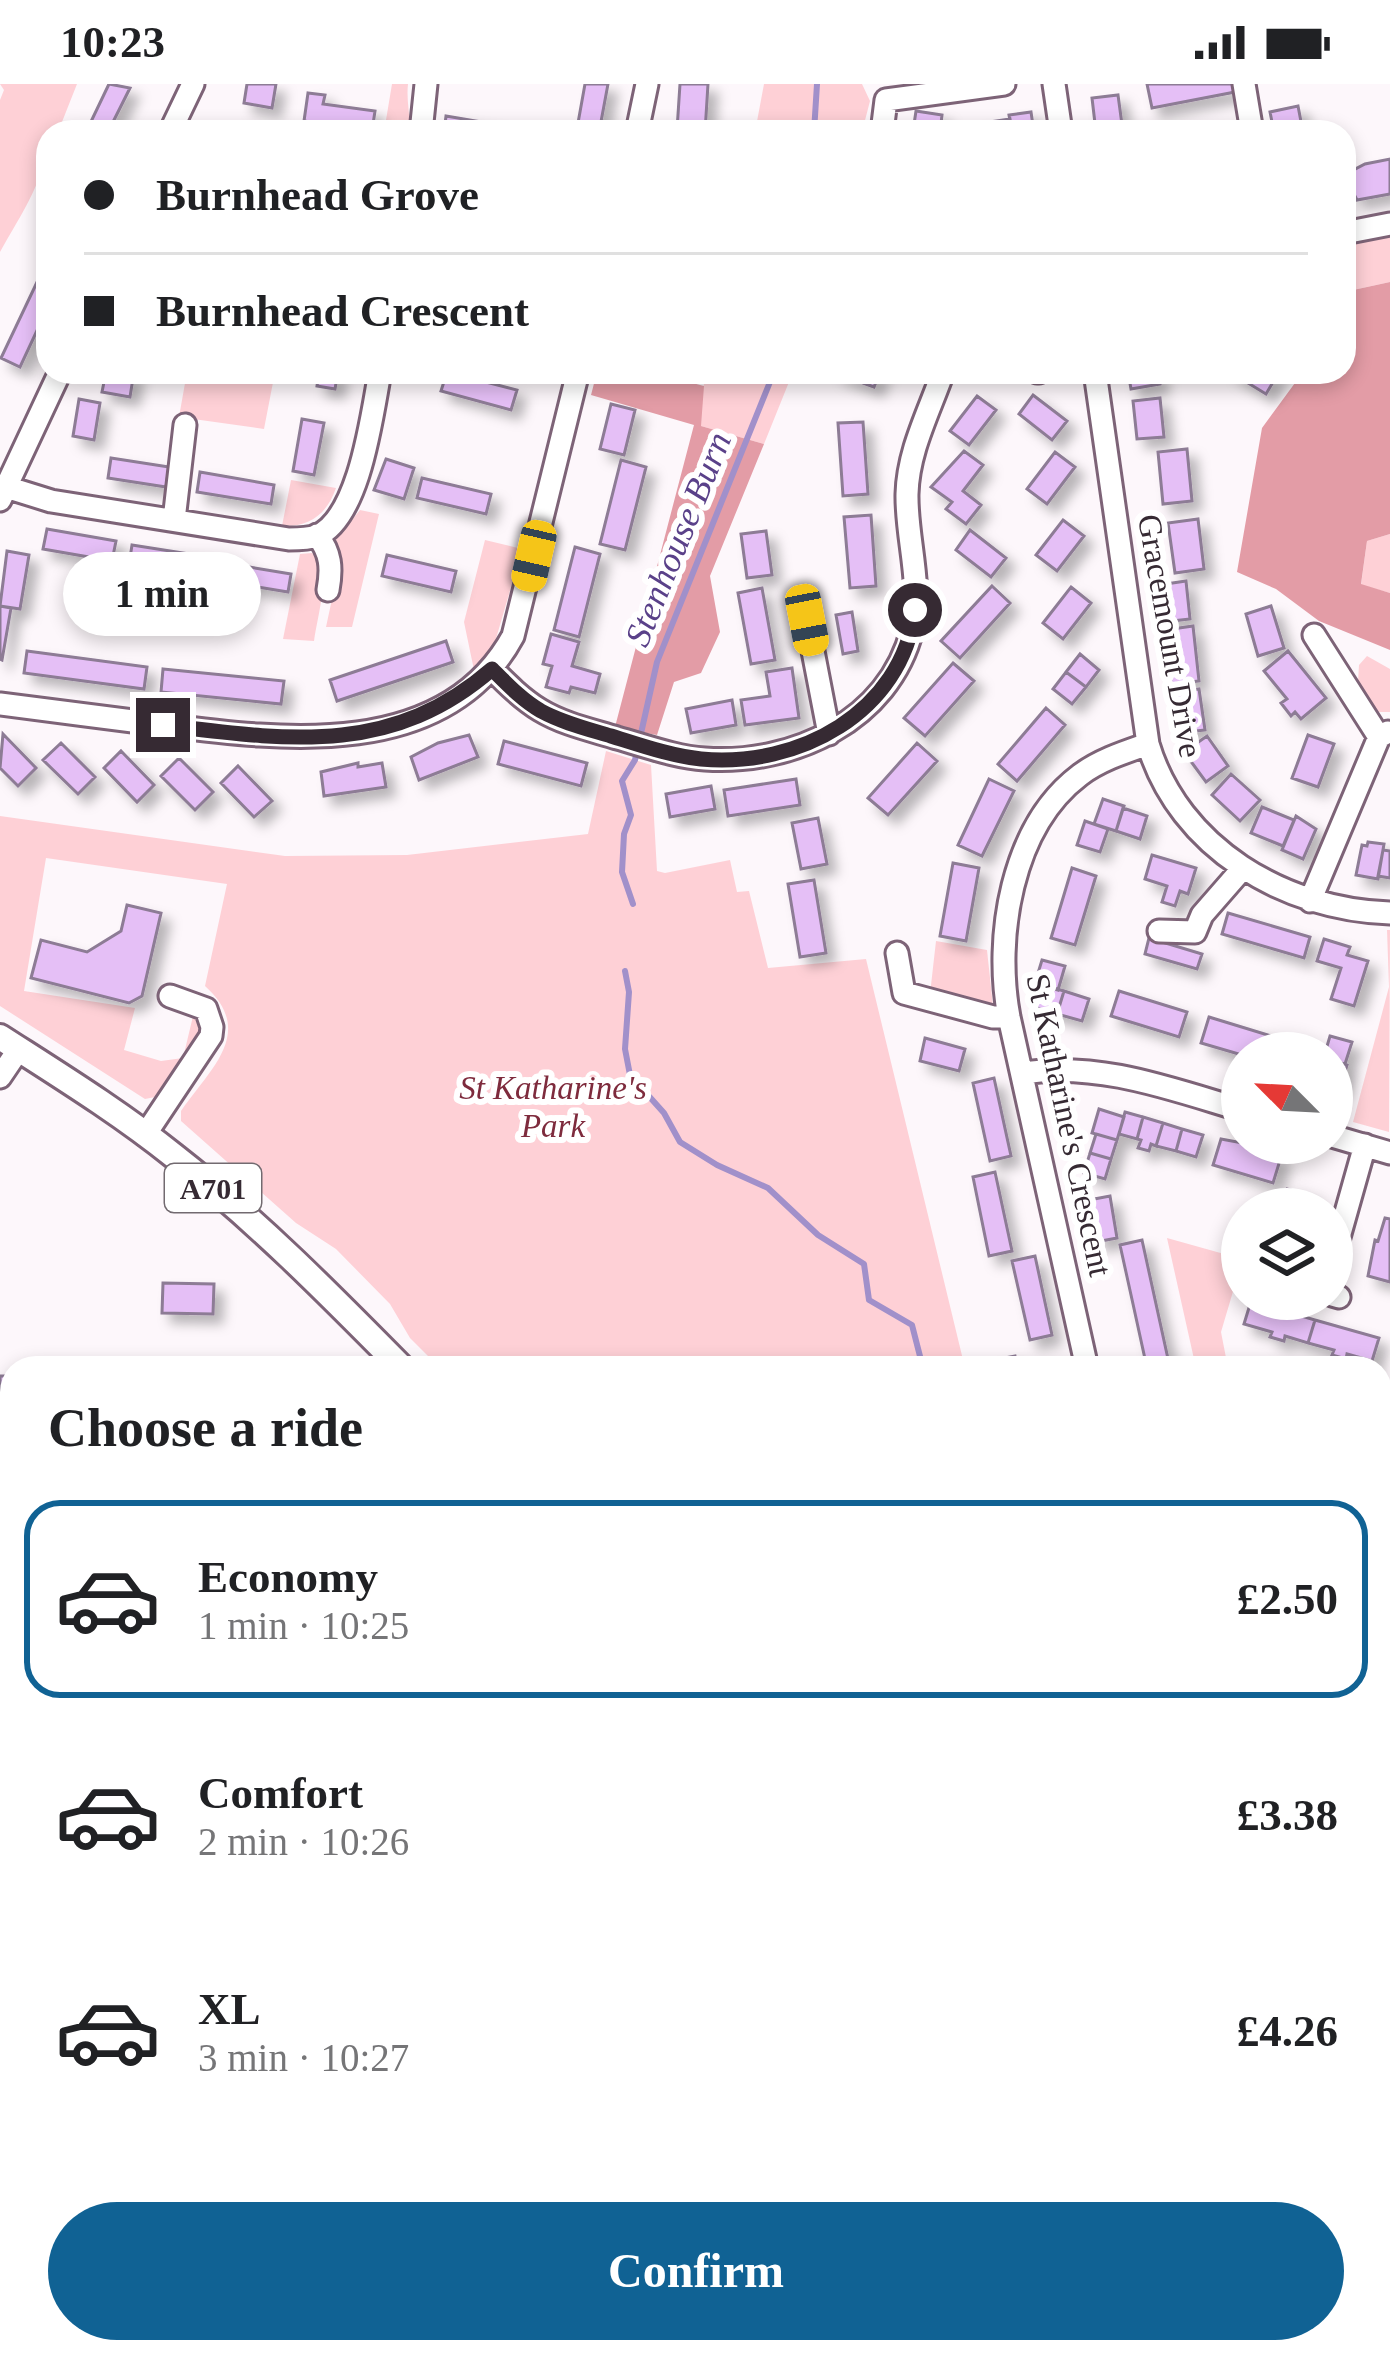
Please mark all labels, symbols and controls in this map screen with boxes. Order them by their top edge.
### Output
text: 10:23 [60,17,165,67]
text: Burnhead Grove [156,170,479,220]
text: Burnhead Crescent [156,286,529,336]
water label: Stenhouse Burn [617,426,739,652]
street label: Gracemount Drive [1131,511,1209,761]
car [508,517,560,595]
callout: 1 min [64,551,262,635]
text: 1 min [115,572,209,615]
car [782,581,832,659]
route start [888,583,942,637]
route end [136,698,190,752]
street label: St Katharine's Crescent [1019,970,1119,1280]
north arrow [1221,1032,1353,1164]
map controls [1221,1032,1353,1320]
park label: St Katharine's Park [459,1070,647,1144]
road number: A701 [165,1164,261,1212]
button: layers [1221,1188,1353,1320]
text: Choose a ride [48,1398,363,1458]
icon: car [54,1545,162,1653]
text: Economy [198,1552,378,1602]
text: £2.50 [1237,1574,1338,1624]
text: 1 min · 10:25 [198,1604,409,1647]
icon: car [54,1761,162,1869]
text: Comfort [198,1768,363,1818]
text: £3.38 [1237,1790,1338,1840]
text: 2 min · 10:26 [198,1820,409,1863]
icon: car [54,1977,162,2085]
text: XL [198,1984,261,2034]
text: £4.26 [1237,2006,1338,2056]
text: 3 min · 10:27 [198,2036,409,2079]
button: Confirm [48,2202,1344,2340]

